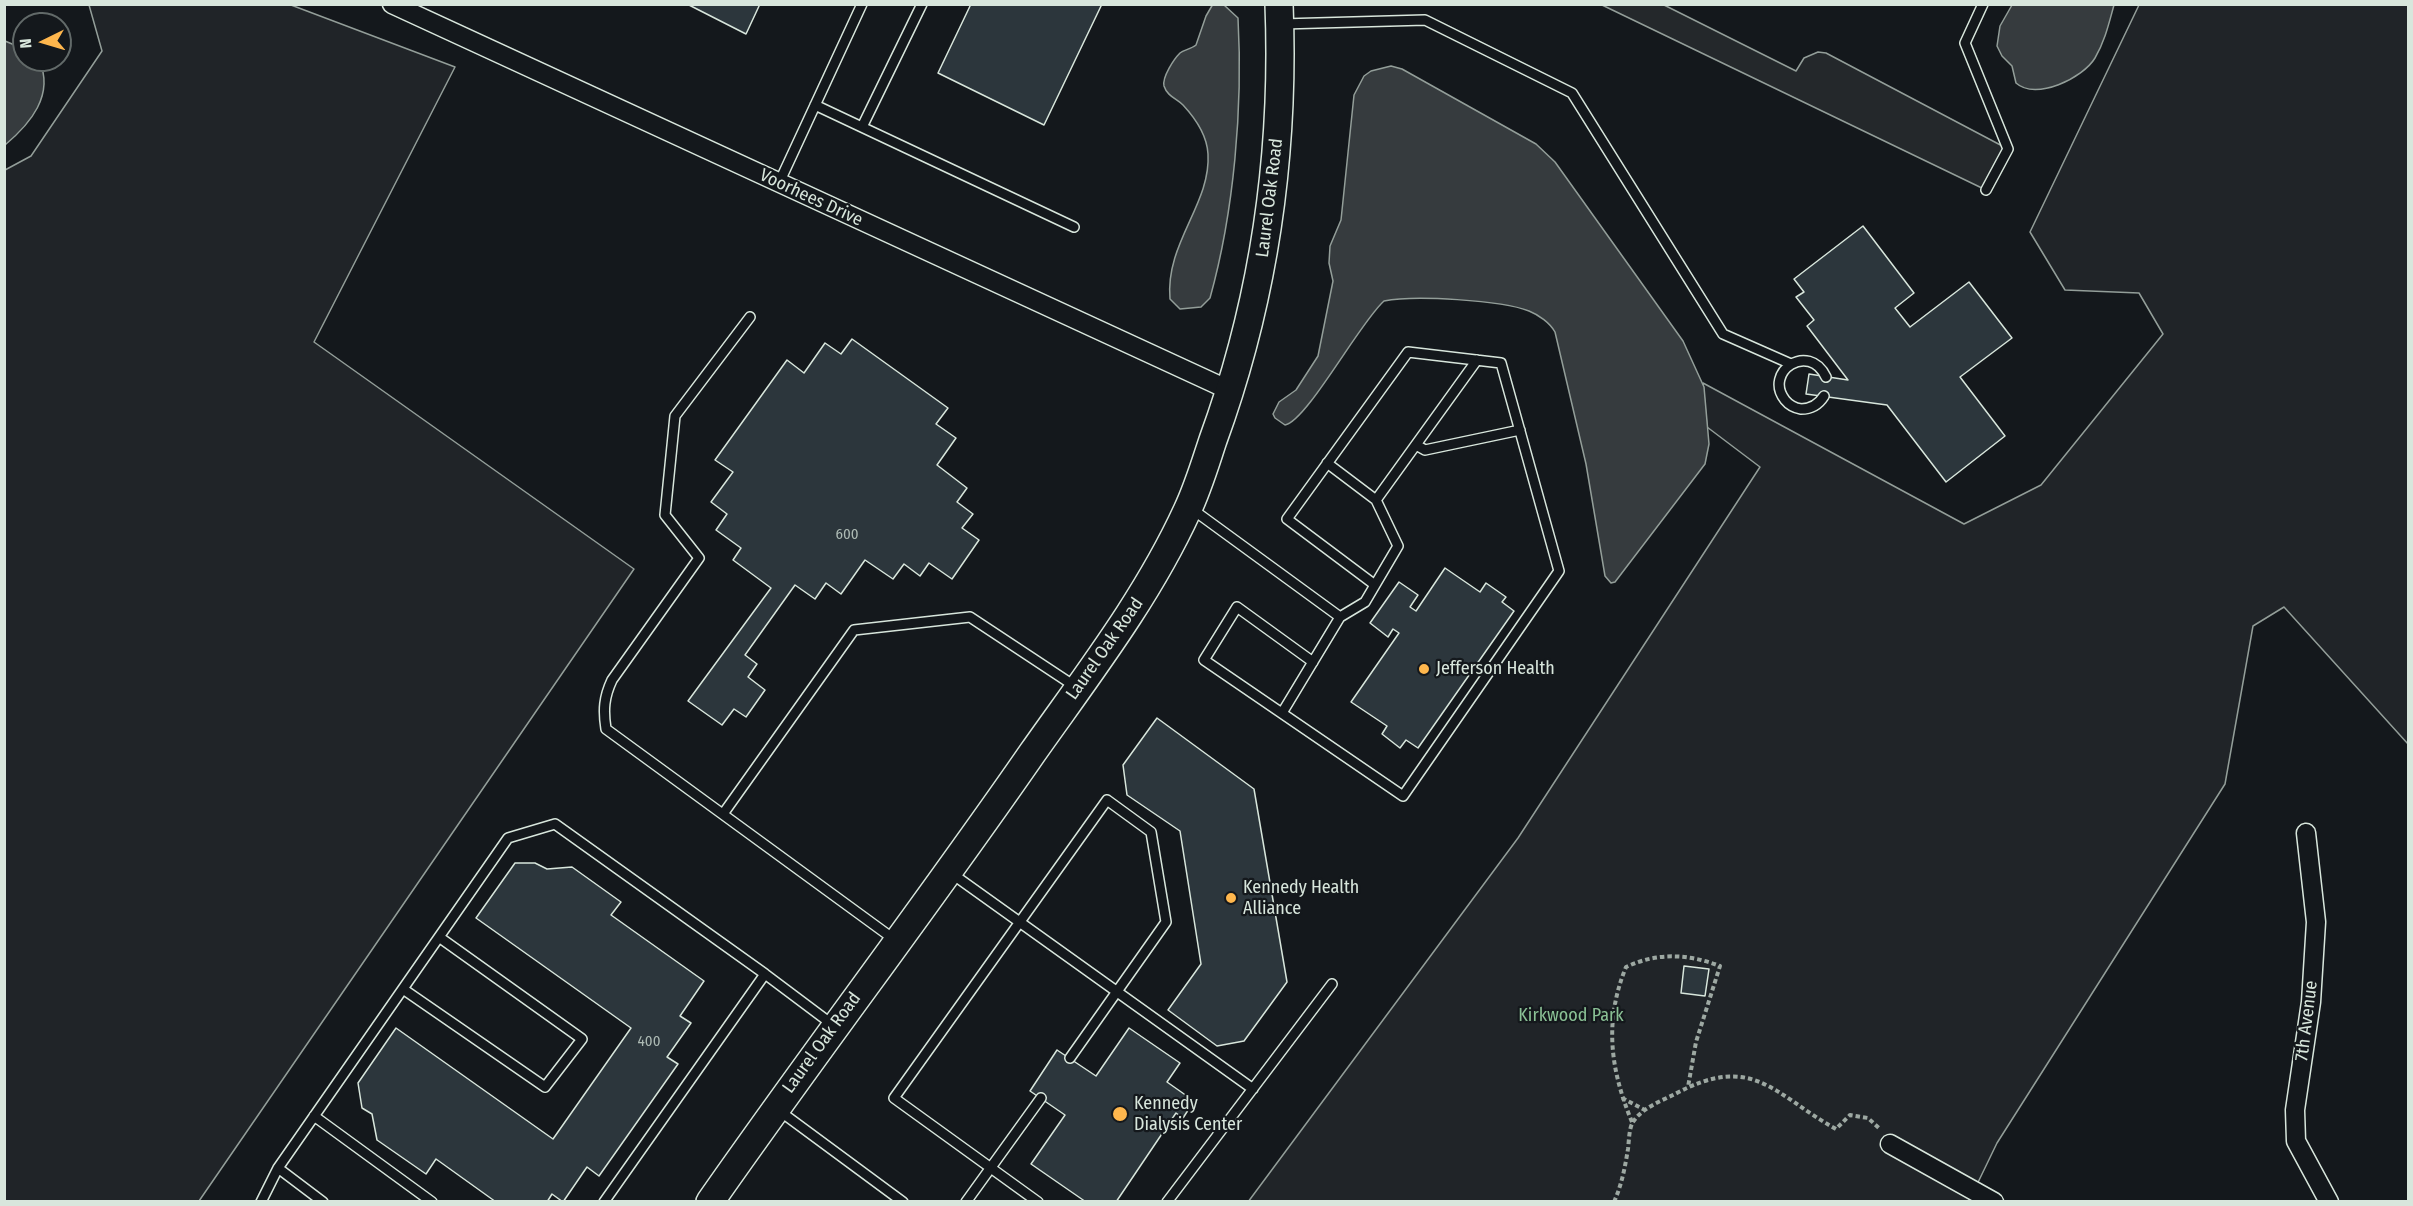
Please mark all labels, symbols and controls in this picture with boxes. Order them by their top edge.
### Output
north arrow [12,12,72,72]
text: N [16,38,35,49]
street label: Laurel Oak Road [1252,137,1288,259]
street label: Voorhees Drive [756,165,866,231]
house number: 600 [835,526,859,544]
street label: Laurel Oak Road [1062,594,1148,704]
place label: Jefferson Health [1436,658,1555,680]
marker: Jefferson Health [1417,662,1431,676]
place label: Kennedy Health Alliance [1243,877,1359,920]
marker: Kennedy Health Alliance [1224,891,1238,905]
street label: 7th Avenue [2291,979,2323,1063]
street label: Laurel Oak Road [778,988,866,1098]
park label: Kirkwood Park [1518,1005,1624,1027]
house number: 400 [638,1033,660,1051]
place label: Kennedy Dialysis Center [1134,1093,1242,1136]
marker: Kennedy Dialysis Center [1111,1105,1129,1123]

